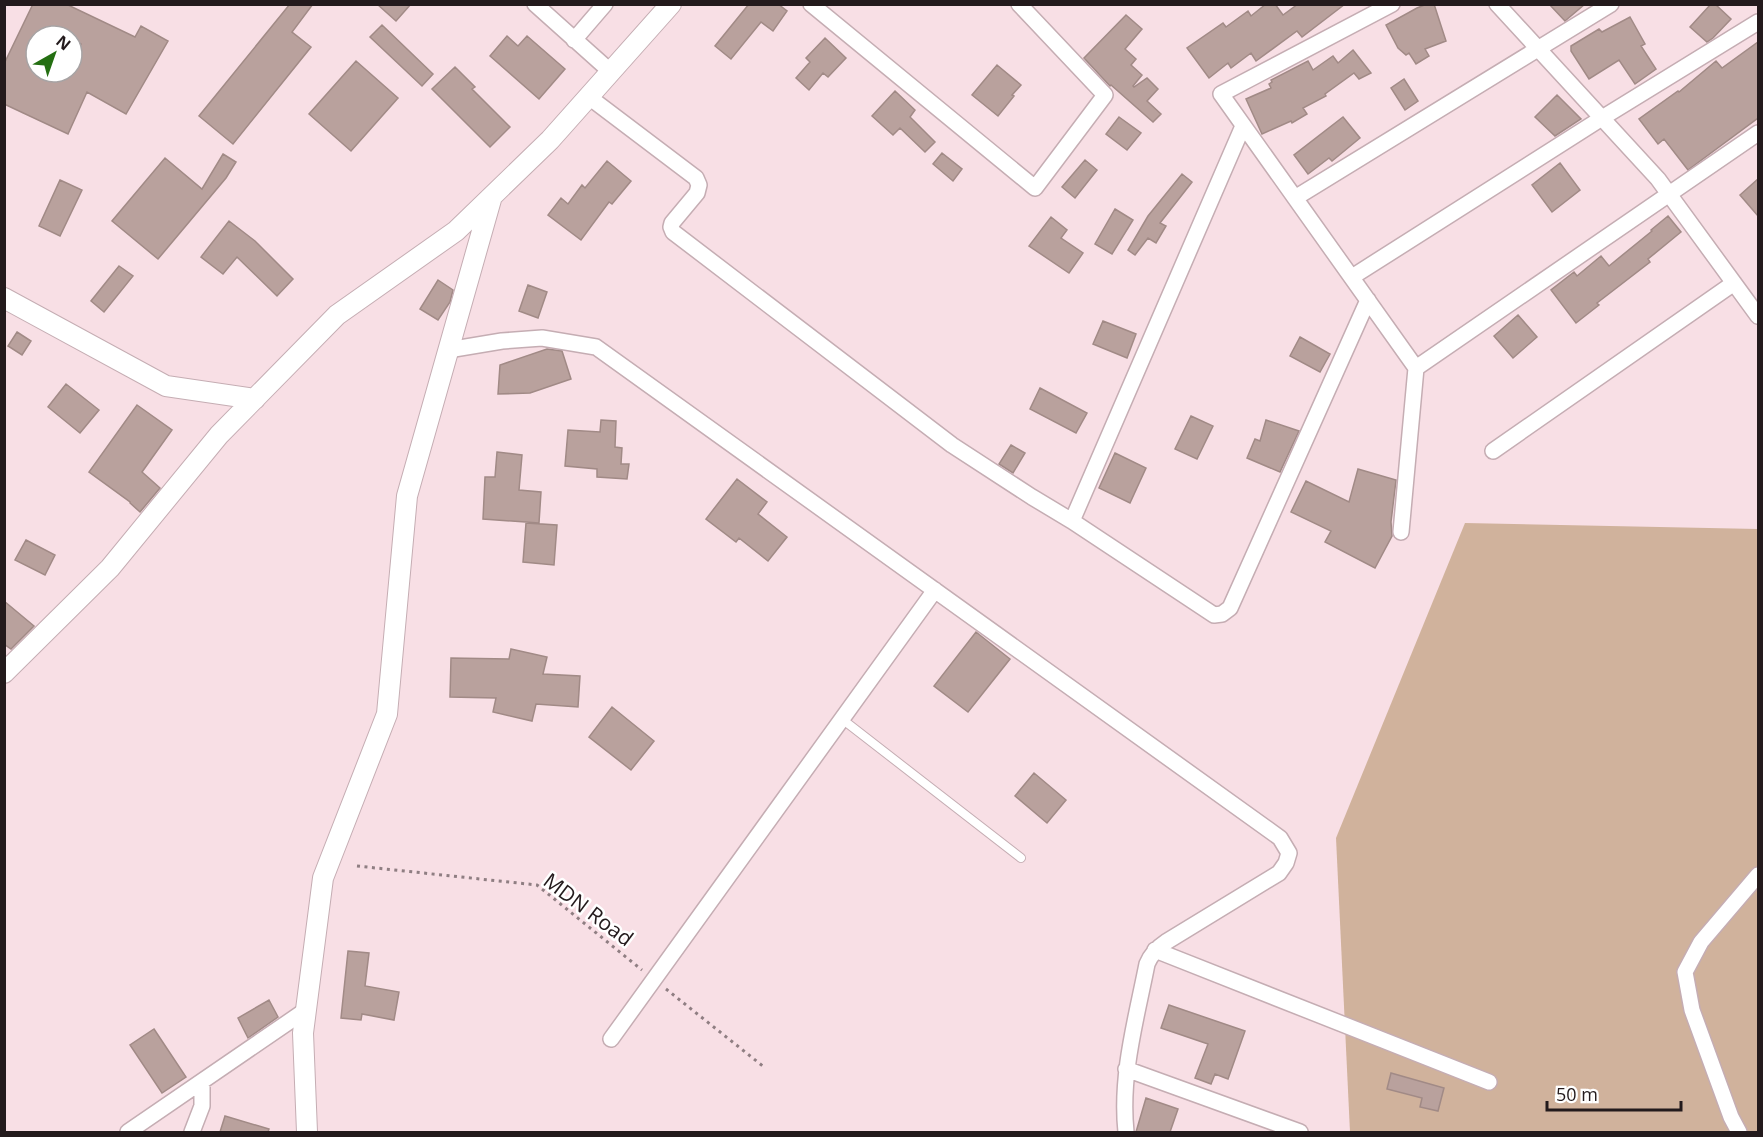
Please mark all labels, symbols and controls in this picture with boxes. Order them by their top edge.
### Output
north arrow [24,24,84,84]
text: N [52,30,76,55]
street label: MDN Road [538,866,639,952]
scale bar [1547,1074,1680,1112]
text: 50 m [1556,1082,1598,1106]

